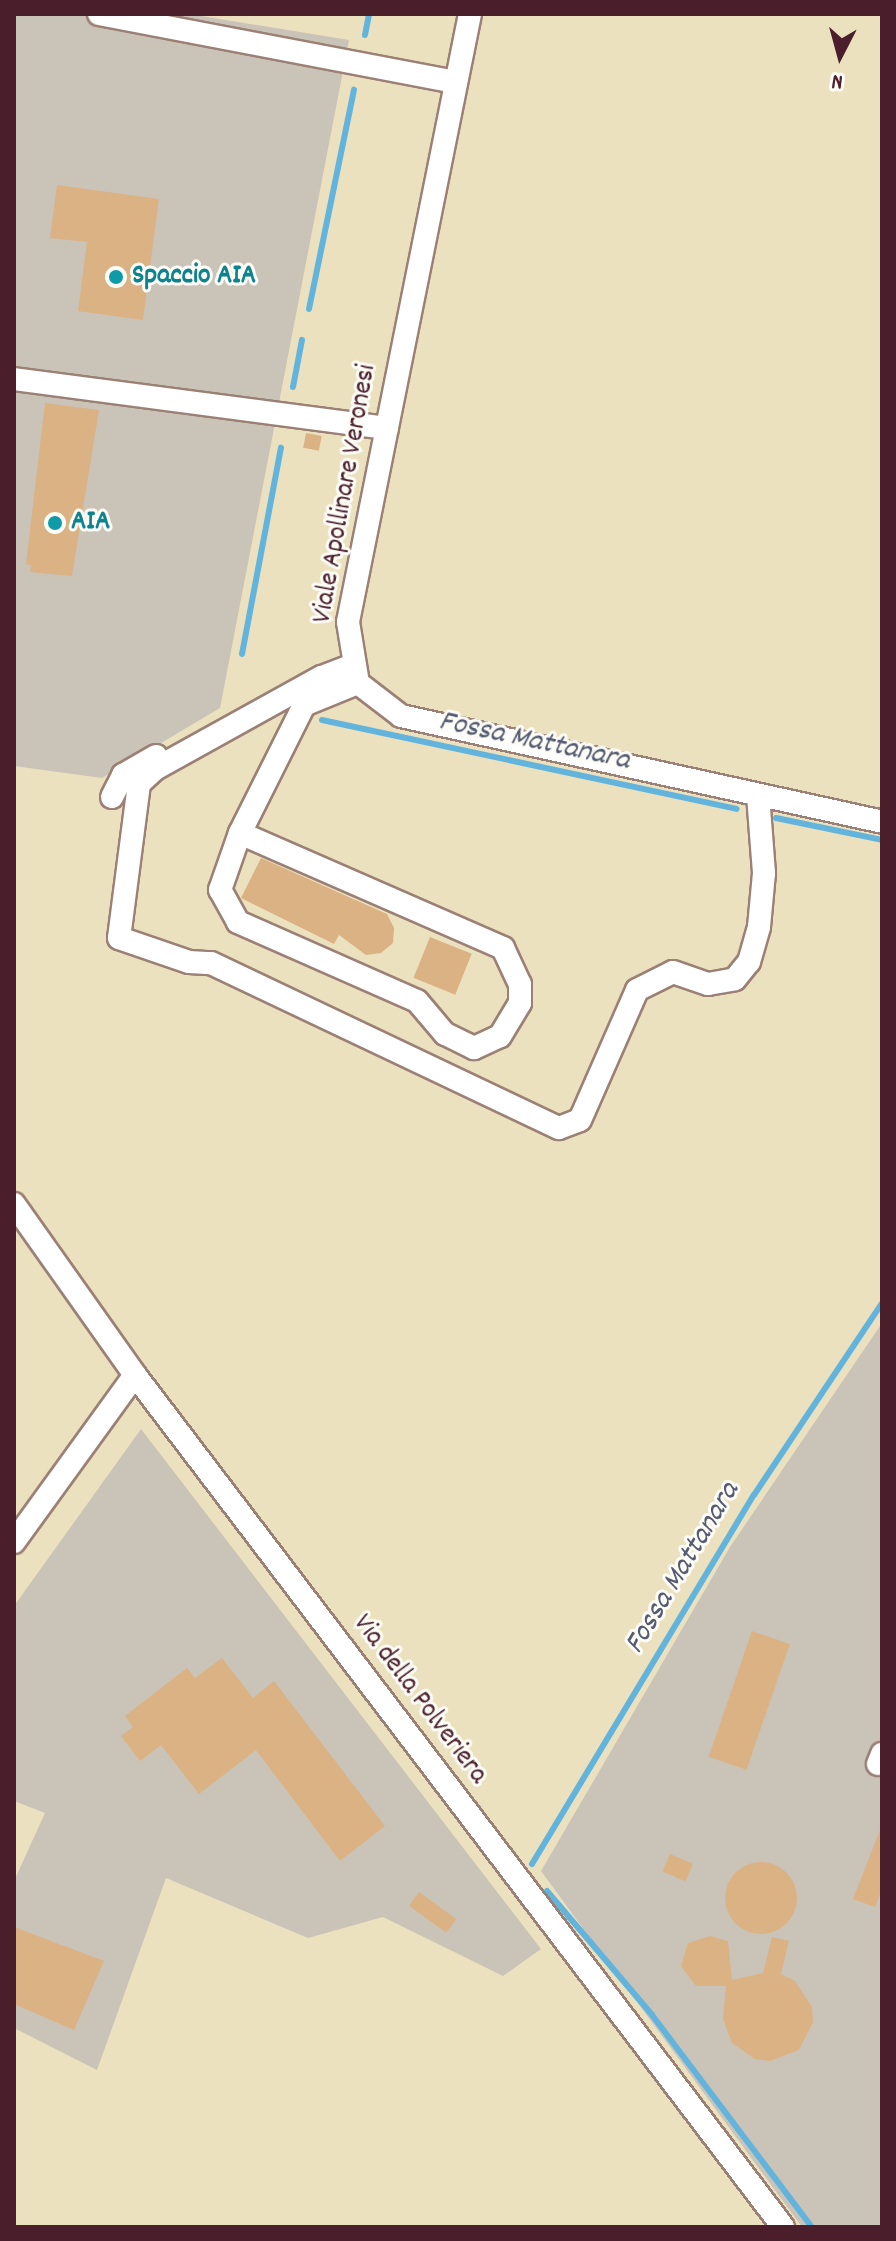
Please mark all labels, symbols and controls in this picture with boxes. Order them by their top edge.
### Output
north arrow [800,16,880,96]
text: N [830,64,844,96]
place label: Spaccio AIA [132,260,256,294]
marker: Spaccio AIA [107,268,125,286]
street label: Viale Apollinare Veronesi [307,362,385,626]
place label: AIA [71,506,110,540]
marker: AIA [46,514,64,532]
water label: Fossa Mattanara [435,705,633,781]
water label: Fossa Mattanara [619,1477,749,1661]
street label: Via della Polveriera [344,1609,494,1791]

